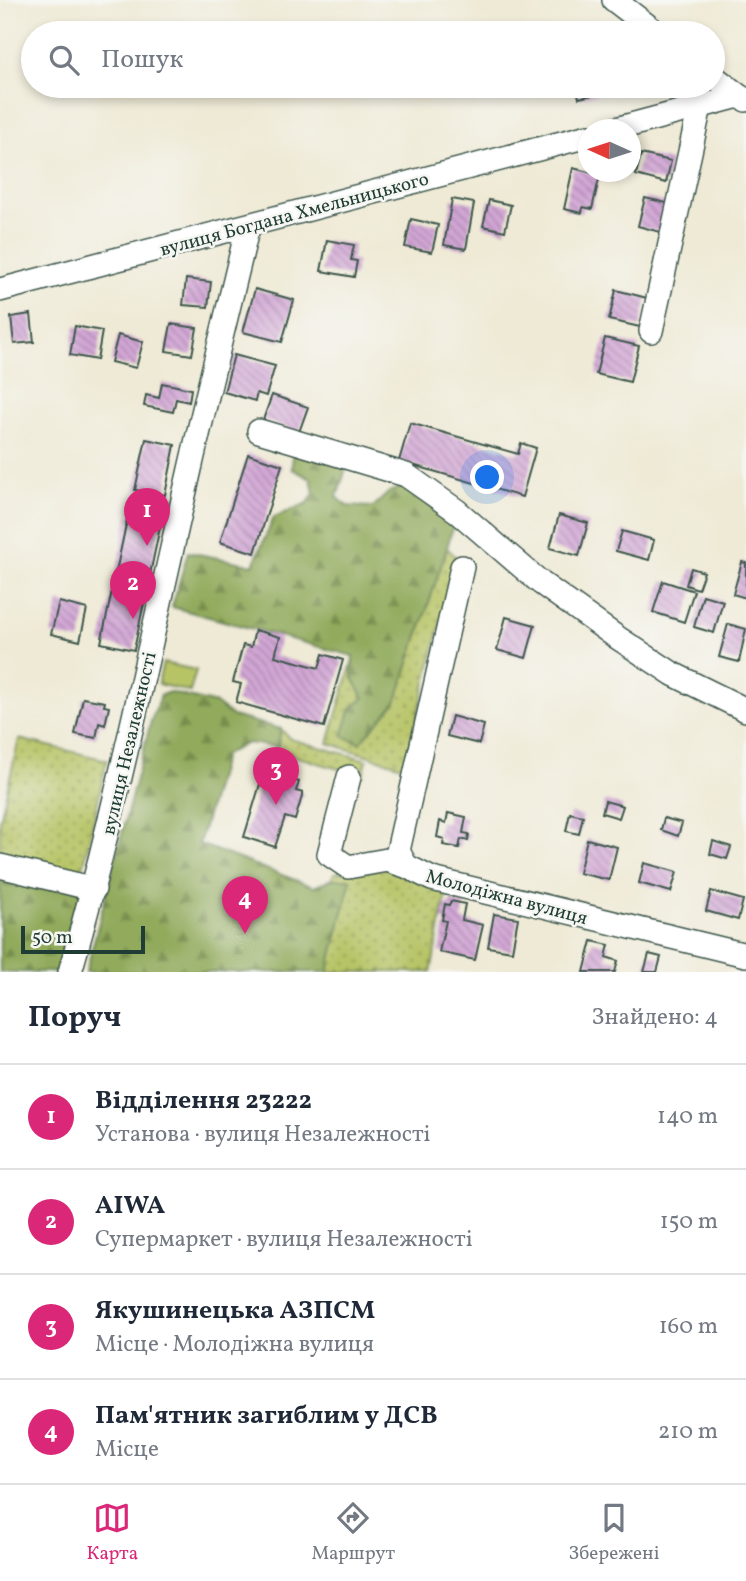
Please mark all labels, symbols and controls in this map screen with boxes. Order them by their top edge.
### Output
search box [21,21,725,98]
icon: search [45,41,83,79]
text: Пошук [101,42,183,78]
north arrow [578,119,641,182]
street label: вулиця Богдана Хмельницького [157,167,432,263]
your location [470,460,504,494]
pin: 1 [124,488,170,546]
pin: 2 [110,561,156,619]
street label: вулиця Незалежності [96,649,164,837]
pin: 3 [253,747,299,805]
street label: Молодіжна вулиця [423,864,590,932]
pin: 4 [222,876,268,934]
scale bar [21,923,145,955]
text: 50 m [32,925,73,951]
text: Поруч [28,997,121,1039]
text: Знайдено: 4 [591,1002,718,1034]
text: Відділення 23222 [95,1083,312,1119]
text: 1 [46,1101,56,1133]
text: 140 m [657,1101,718,1133]
text: Установа · вулиця Незалежності [95,1119,431,1151]
text: AIWA [95,1188,165,1224]
text: 2 [45,1206,57,1238]
text: 150 m [660,1206,718,1238]
text: Супермаркет · вулиця Незалежності [95,1224,473,1256]
text: Якушинецька АЗПСМ [95,1293,375,1329]
text: 3 [45,1311,57,1343]
text: 160 m [659,1311,718,1343]
text: Місце · Молодіжна вулиця [95,1329,374,1361]
text: Пам'ятник загиблим у ДСВ [95,1398,438,1434]
text: 4 [44,1416,58,1448]
text: 210 m [658,1416,718,1448]
text: Місце [95,1434,159,1466]
tab: Карта [87,1499,138,1567]
tab: Маршрут [311,1499,395,1567]
tab: Збережені [568,1499,659,1567]

